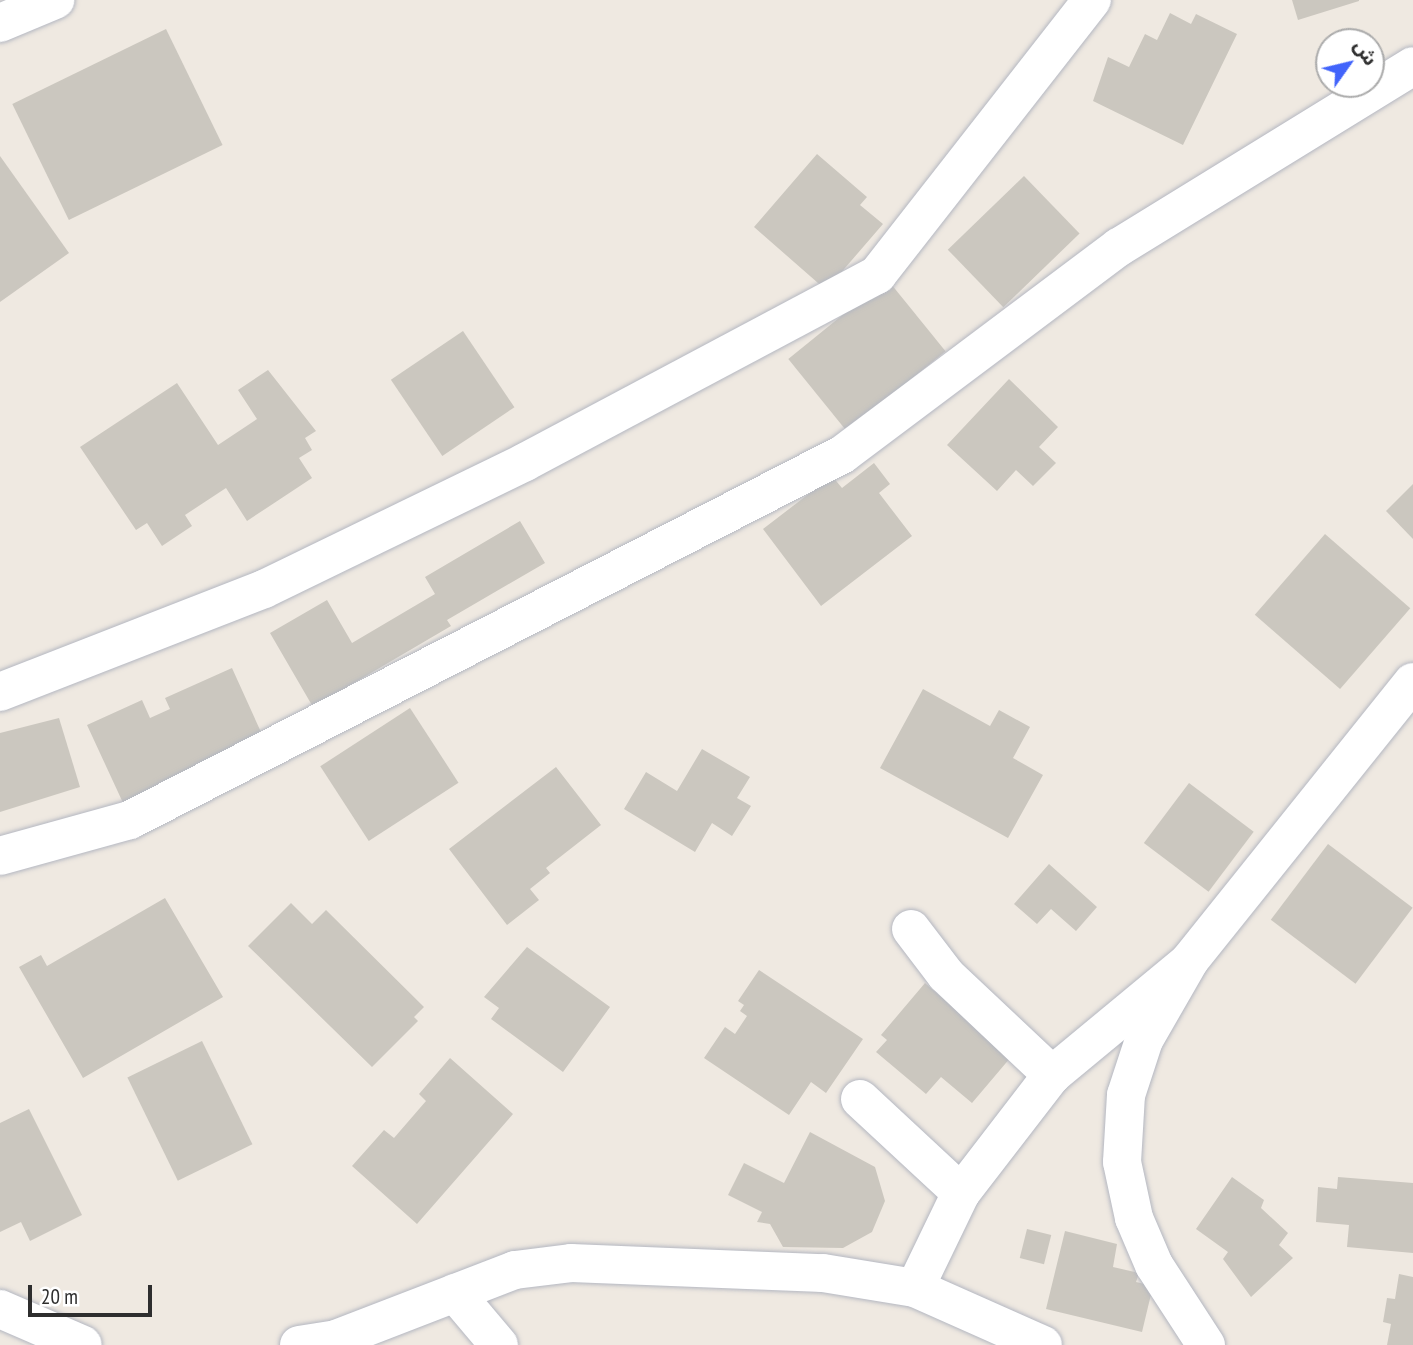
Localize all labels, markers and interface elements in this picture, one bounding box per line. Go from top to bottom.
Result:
north arrow [1315,28,1385,98]
text: ش [1349,35,1383,70]
scale bar [32,1272,156,1316]
text: 20 m [41,1283,78,1310]

